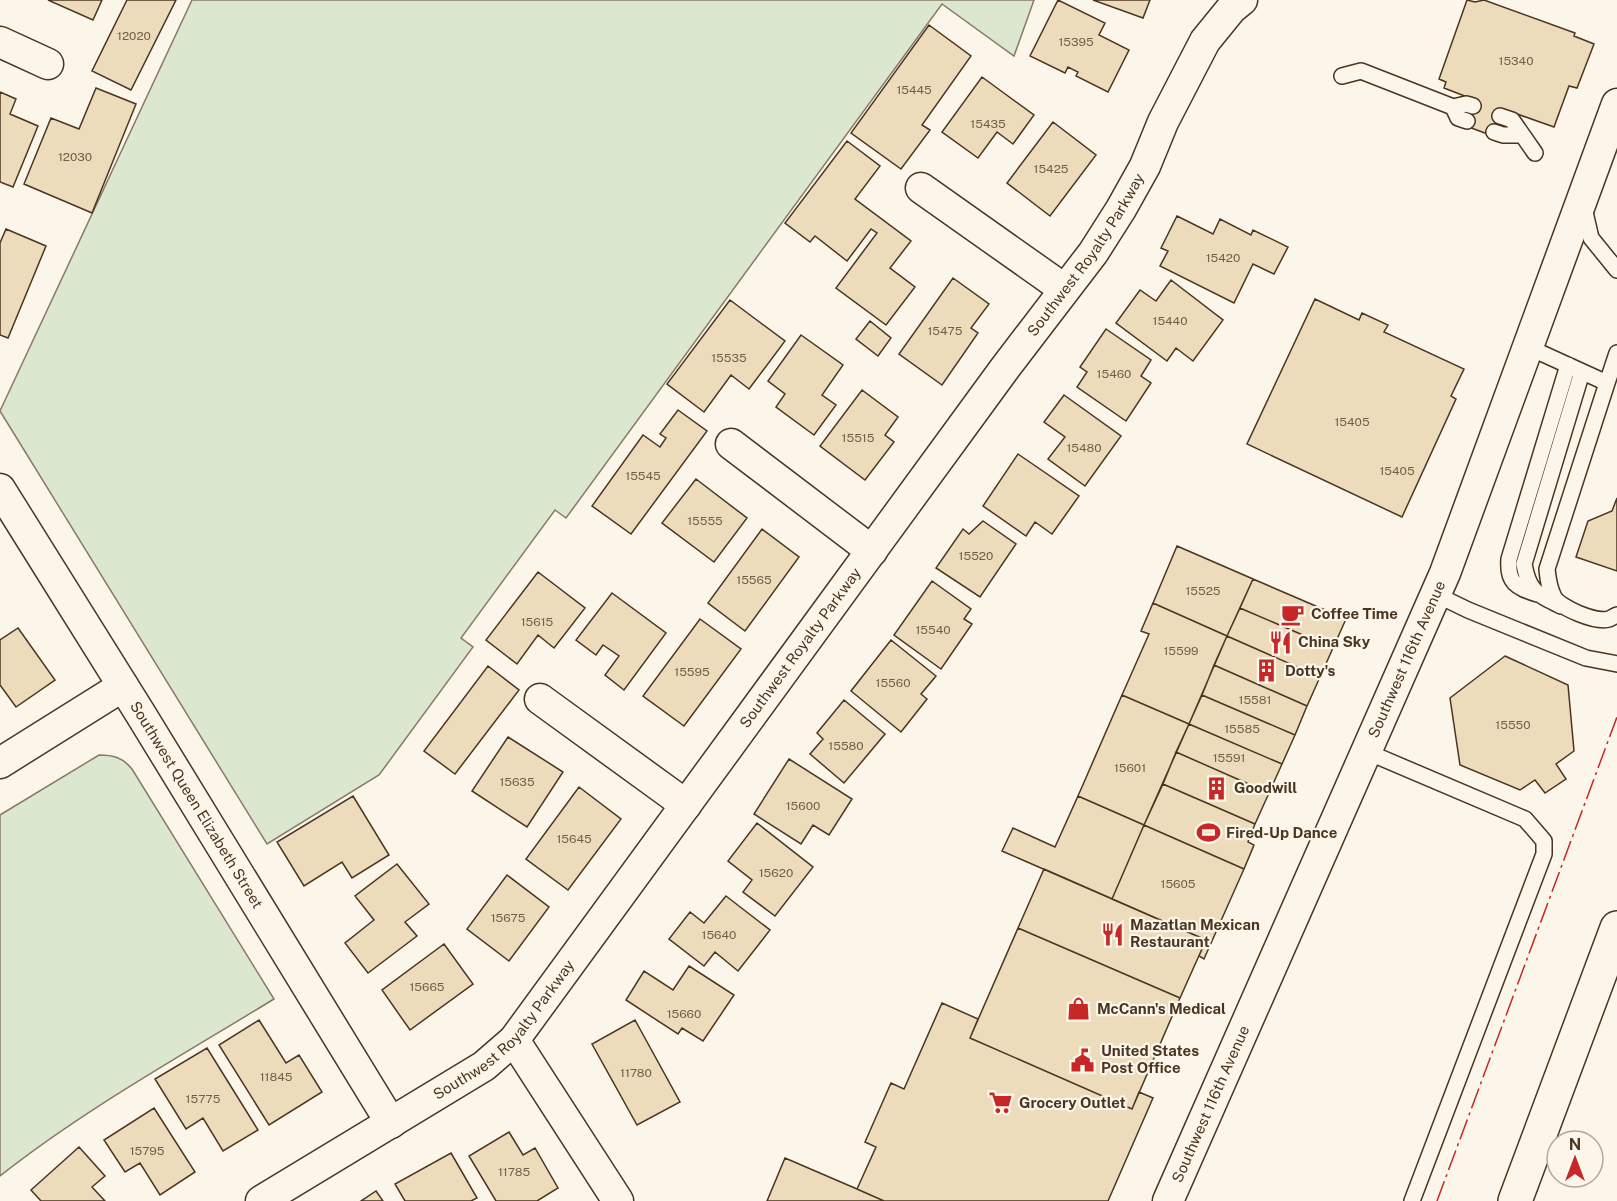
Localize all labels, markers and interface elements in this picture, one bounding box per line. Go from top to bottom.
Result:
house number: 12020 [117,29,151,43]
house number: 15395 [1058,35,1094,49]
house number: 15340 [1499,54,1534,68]
house number: 15445 [896,83,932,97]
house number: 15435 [970,117,1006,131]
house number: 12030 [58,150,92,164]
house number: 15425 [1034,162,1069,176]
street label: Southwest Royalty Parkway [1024,170,1147,339]
house number: 15420 [1206,251,1240,265]
house number: 15440 [1153,314,1188,328]
house number: 15475 [927,324,963,338]
house number: 15535 [711,351,747,365]
house number: 15460 [1097,367,1131,381]
house number: 15405 [1334,415,1370,429]
house number: 15515 [842,431,875,445]
house number: 15480 [1066,441,1102,455]
house number: 15405 [1379,464,1415,478]
house number: 15545 [625,469,661,483]
house number: 15555 [687,514,723,528]
house number: 15520 [959,549,993,563]
street label: Southwest Royalty Parkway [736,564,864,731]
house number: 15565 [736,573,772,587]
street label: Southwest 116th Avenue [1364,578,1448,740]
house number: 15525 [1185,584,1221,598]
cafe icon: Coffee Time [1280,601,1306,627]
place label: Coffee Time [1311,605,1398,622]
house number: 15615 [521,615,554,629]
house number: 15540 [915,623,951,637]
restaurant icon: China Sky [1267,629,1293,655]
place label: China Sky [1298,633,1371,650]
house number: 15599 [1163,644,1199,658]
building icon: Dotty's [1254,658,1280,684]
place label: Dotty's [1285,662,1336,679]
house number: 15595 [674,665,710,679]
house number: 15560 [876,676,911,690]
house number: 15581 [1239,693,1271,707]
street label: Southwest Queen Elizabeth Street [127,698,267,912]
house number: 15550 [1495,718,1531,732]
house number: 15585 [1224,722,1260,736]
house number: 15580 [828,739,864,753]
house number: 15591 [1213,751,1245,765]
house number: 15601 [1114,761,1146,775]
house number: 15635 [499,775,535,789]
building icon: Goodwill [1203,775,1229,801]
place label: Goodwill [1234,779,1297,796]
house number: 15600 [786,799,820,813]
sports icon: Fired-Up Dance [1195,820,1221,846]
place label: Fired-Up Dance [1226,824,1337,841]
house number: 15645 [556,832,592,846]
house number: 15620 [759,866,793,880]
house number: 15605 [1161,877,1196,891]
house number: 15675 [491,911,526,925]
place label: Mazatlan Mexican Restaurant [1130,916,1260,950]
restaurant icon: Mazatlan Mexican Restaurant [1099,921,1125,947]
house number: 15640 [702,928,736,942]
street label: Southwest Royalty Parkway [430,957,578,1103]
house number: 15665 [409,980,445,994]
shop icon: McCann's Medical [1066,996,1092,1022]
place label: McCann's Medical [1097,1000,1226,1017]
house number: 15660 [667,1007,701,1021]
street label: Southwest 116th Avenue [1168,1023,1252,1185]
place label: United States Post Office [1101,1042,1199,1076]
public building icon: United States Post Office [1070,1047,1096,1073]
house number: 11780 [620,1066,652,1080]
house number: 11845 [260,1070,293,1084]
supermarket icon: Grocery Outlet [988,1090,1014,1116]
house number: 15775 [186,1092,221,1106]
place label: Grocery Outlet [1019,1094,1126,1111]
north arrow [1545,1129,1605,1189]
text: N [1569,1135,1581,1154]
house number: 15795 [130,1144,165,1158]
house number: 11785 [498,1165,530,1179]

